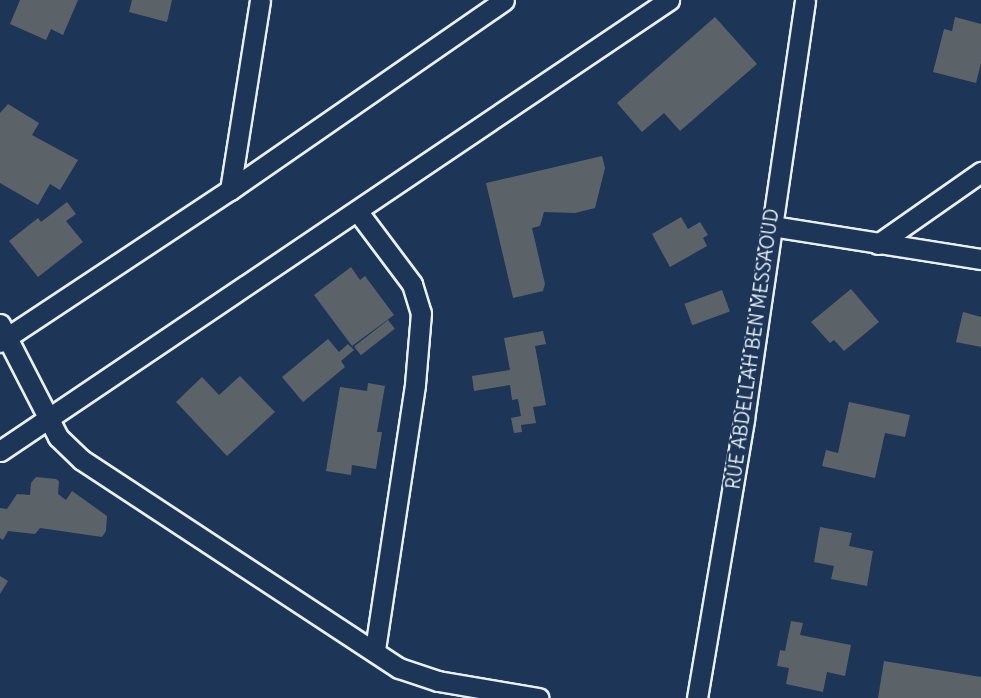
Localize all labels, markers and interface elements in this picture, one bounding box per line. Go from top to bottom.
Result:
street label: RUE ABDELLAH BEN MESSAOUD [722,207,784,491]

